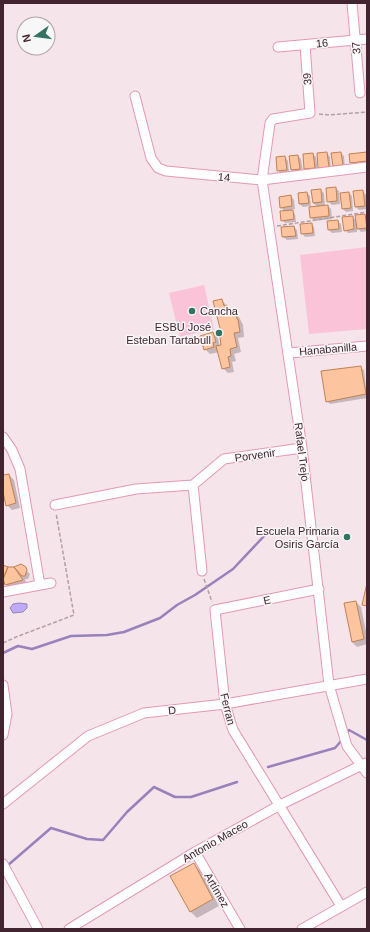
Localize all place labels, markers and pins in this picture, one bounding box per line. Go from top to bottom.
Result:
place label: Cancha [200,305,239,317]
marker: Cancha [187,306,197,316]
place label: ESBU José Esteban Tartabull [126,321,211,346]
marker: ESBU José Esteban Tartabull [214,328,224,338]
place label: Escuela Primaria Osiris García [256,525,340,550]
marker: Escuela Primaria Osiris García [342,532,352,542]

